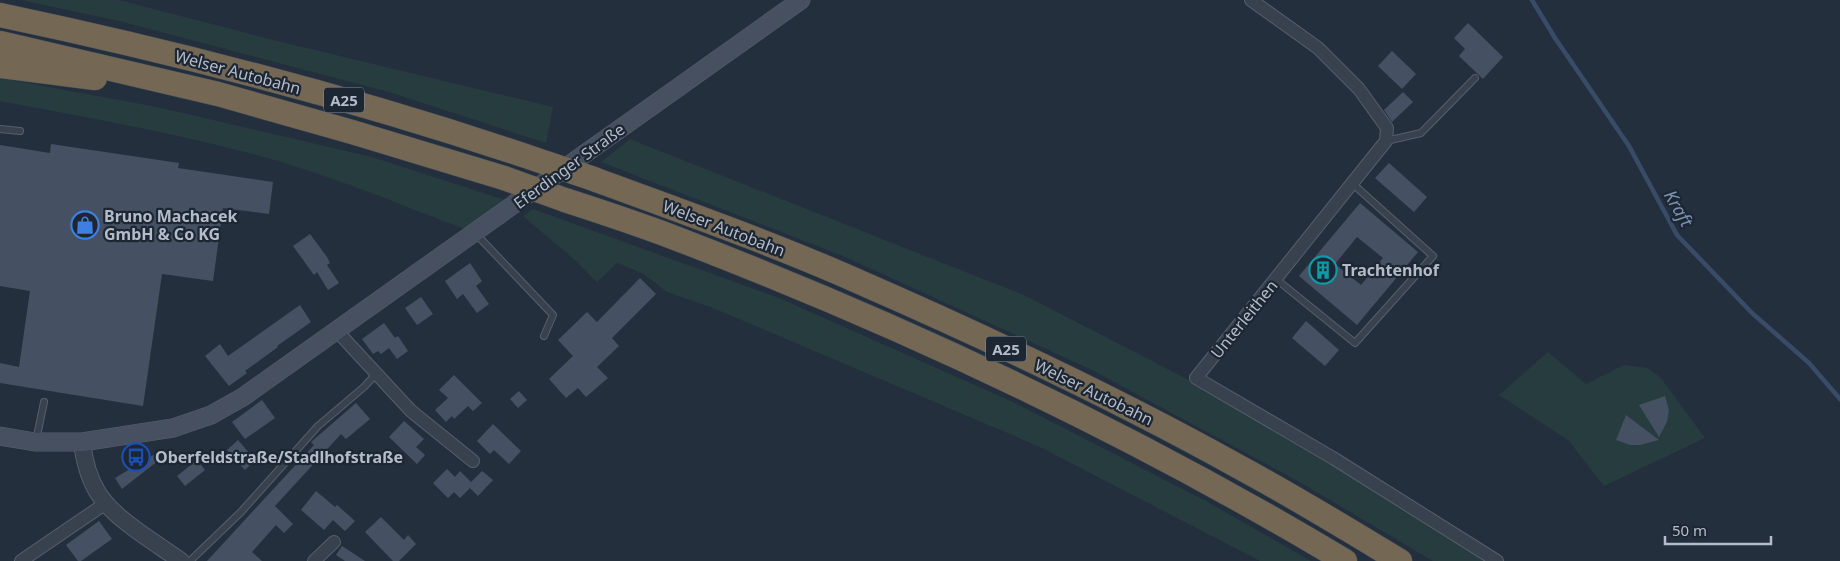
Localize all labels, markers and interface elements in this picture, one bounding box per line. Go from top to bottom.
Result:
street label: Welser Autobahn [173,45,303,99]
road number: A25 [324,88,364,112]
street label: Eferdinger Straße [509,118,629,214]
water label: Kraft [1659,185,1700,232]
street label: Welser Autobahn [660,195,788,261]
place label: Bruno Machacek GmbH & Co KG [104,205,237,245]
shop icon: Bruno Machacek GmbH & Co KG [70,210,100,240]
building icon: Trachtenhof [1308,255,1338,285]
place label: Trachtenhof [1342,259,1440,281]
street label: Unterleithen [1206,275,1282,363]
road number: A25 [986,336,1026,362]
street label: Welser Autobahn [1031,354,1157,430]
bus stop icon: Oberfeldstraße/Stadlhofstraße [121,442,151,472]
place label: Oberfeldstraße/Stadlhofstraße [155,446,403,468]
scale bar [1665,514,1771,546]
text: 50 m [1672,520,1707,540]

